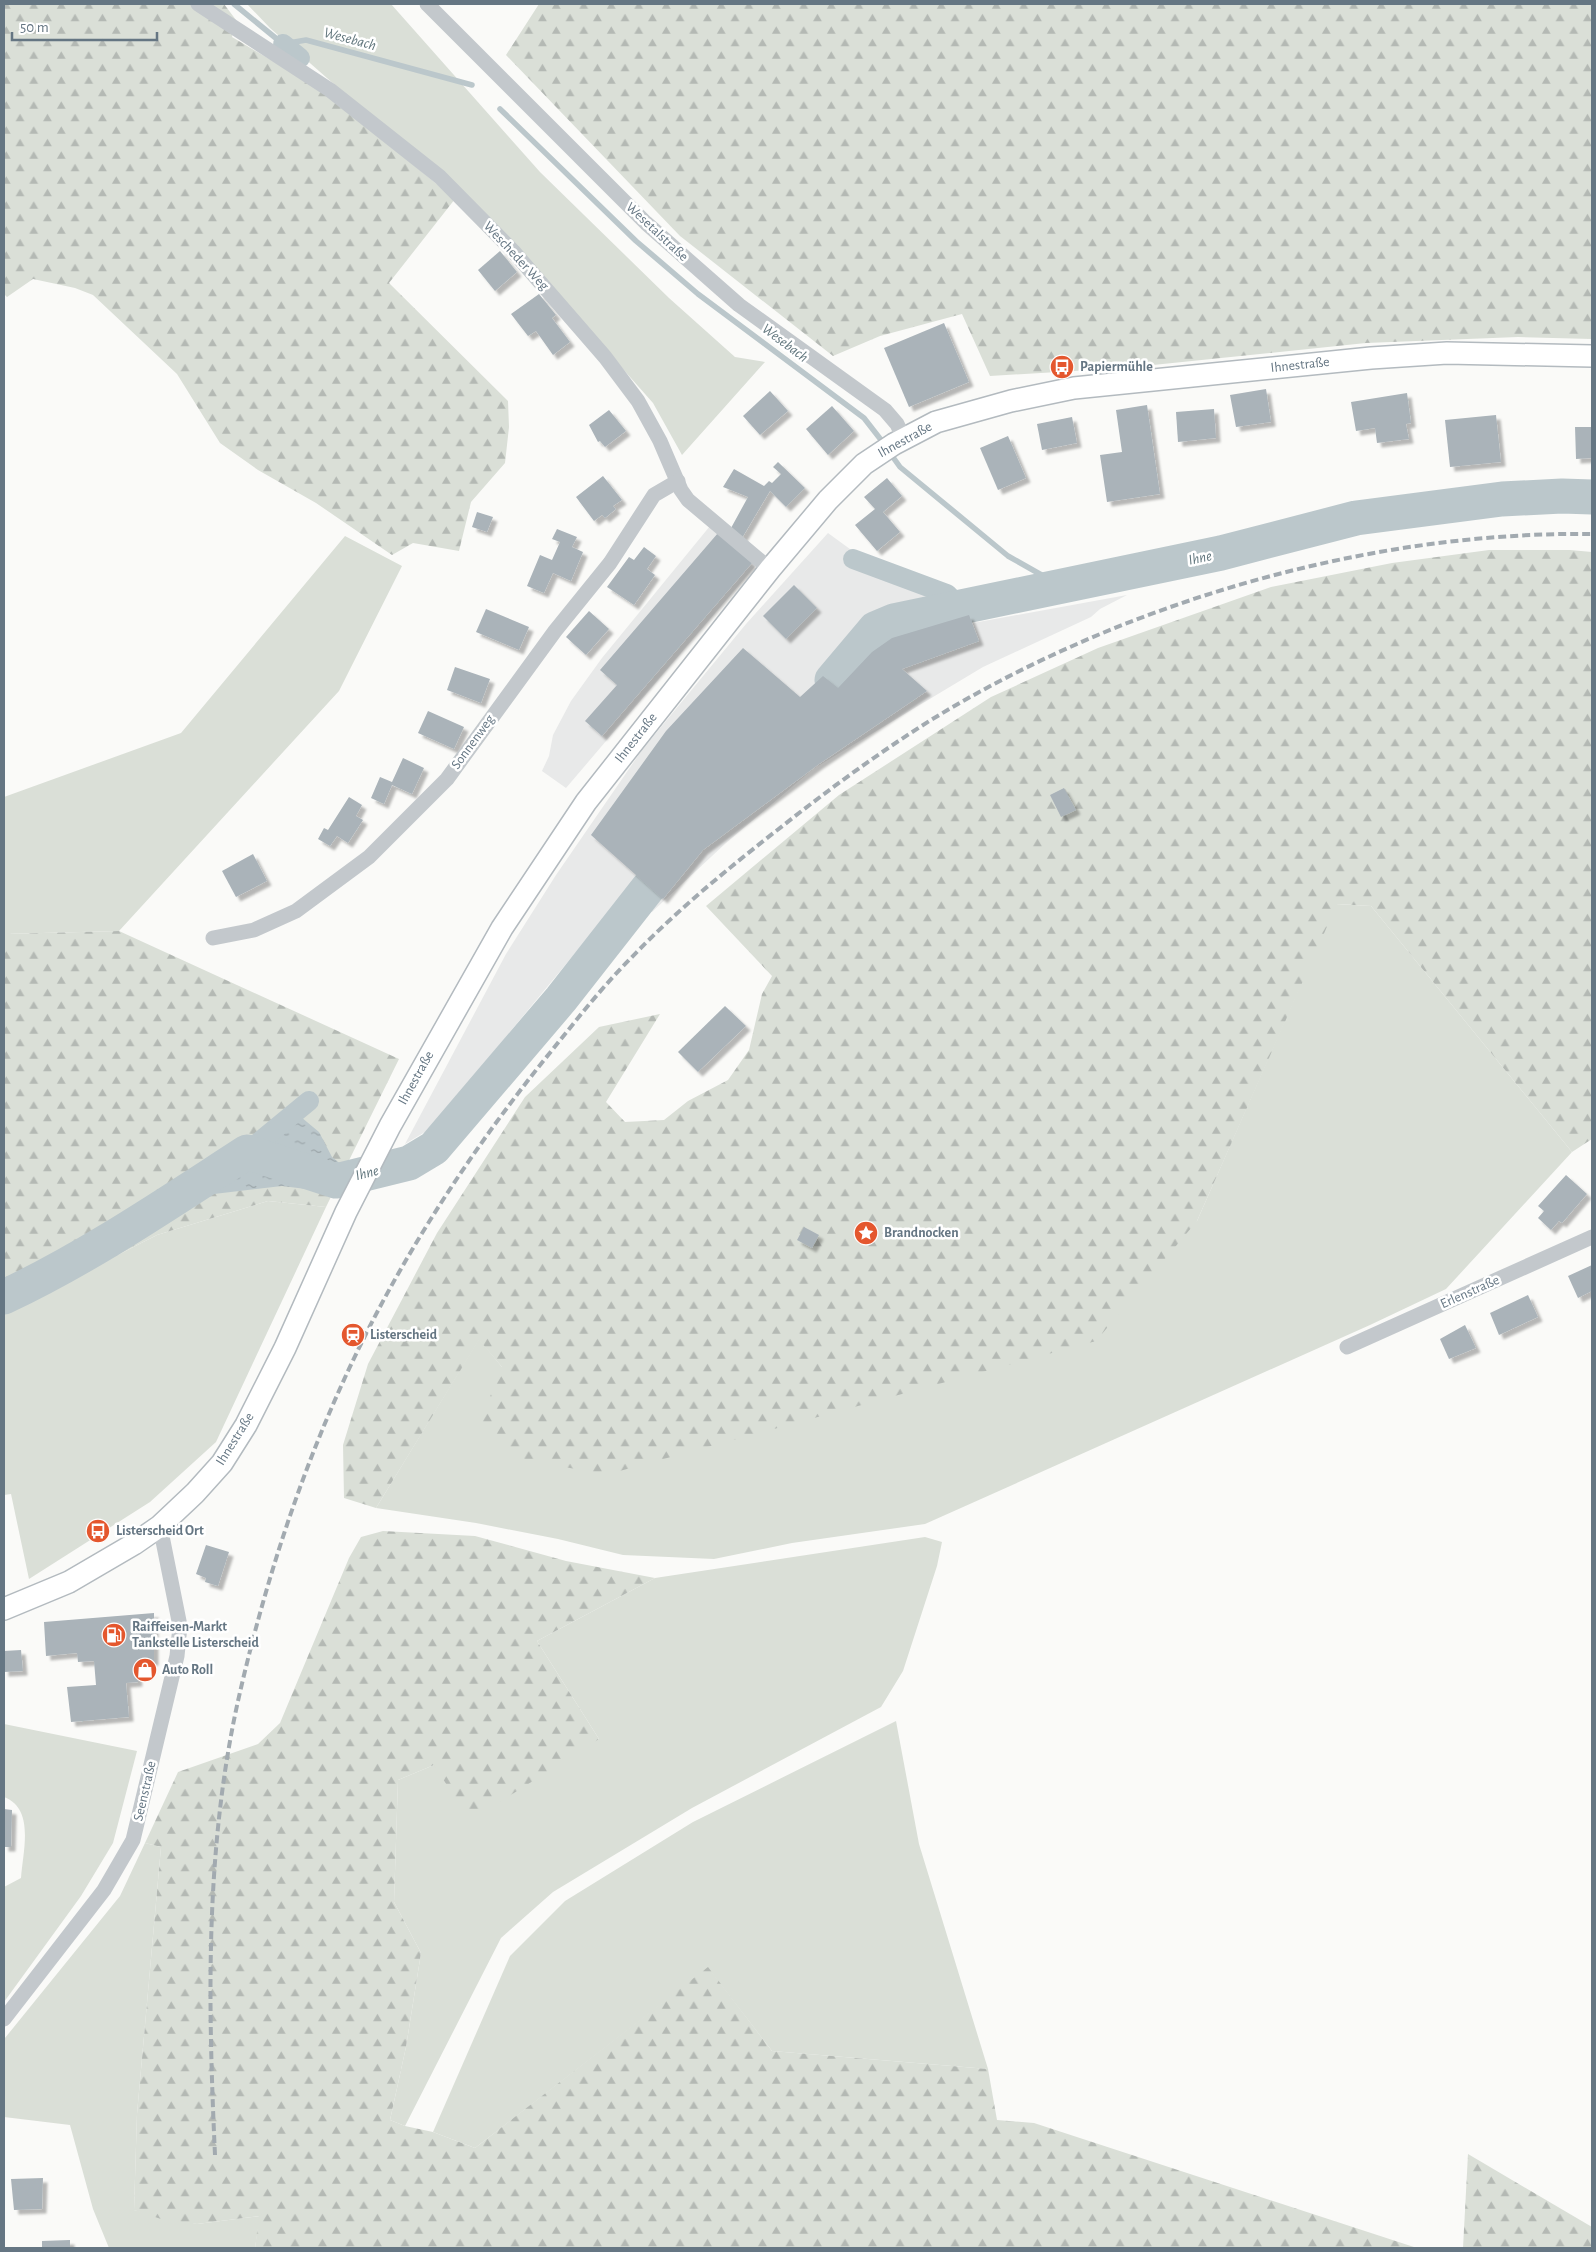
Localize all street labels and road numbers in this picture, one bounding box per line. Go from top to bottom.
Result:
street label: Wesetalstraße [623,200,691,264]
street label: Wescheder Weg [481,219,551,293]
street label: Ihnestraße [1270,355,1330,375]
street label: Ihnestraße [876,420,934,460]
street label: Ihnestraße [612,710,660,766]
street label: Sonnenweg [449,712,497,772]
street label: Ihnestraße [396,1049,436,1107]
street label: Erlenstraße [1438,1273,1502,1311]
street label: Ihnestraße [213,1410,257,1468]
street label: Seenstraße [131,1760,159,1822]

